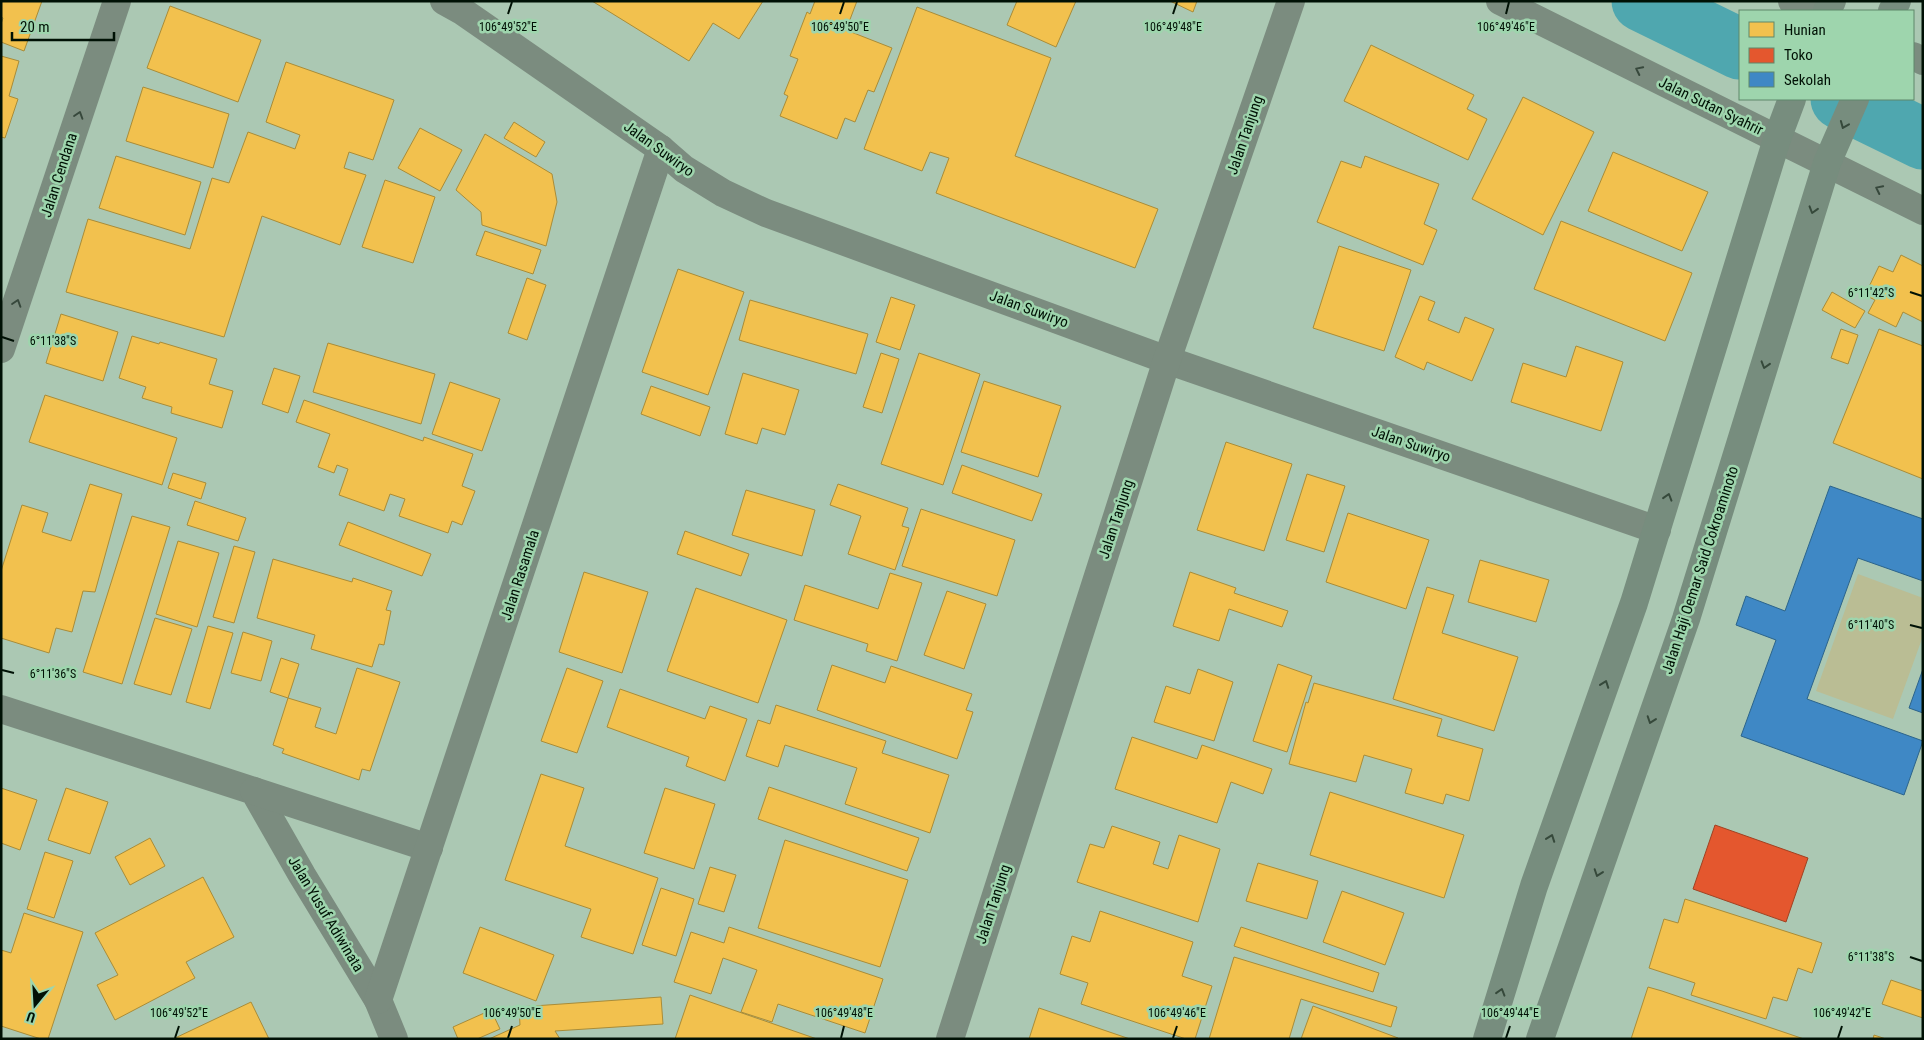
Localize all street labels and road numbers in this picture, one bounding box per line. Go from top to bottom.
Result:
street label: Jalan Sutan Syahrir [1656,73,1767,139]
street label: Jalan Tanjung [1223,93,1267,177]
street label: Jalan Suwiryo [620,118,698,180]
street label: Jalan Cendana [37,131,81,219]
street label: Jalan Suwiryo [987,286,1071,332]
street label: Jalan Suwiryo [1369,422,1453,466]
street label: Jalan Haji Oemar Said Cokroaminoto [1658,464,1742,676]
street label: Jalan Tanjung [1095,477,1137,561]
street label: Jalan Rasamala [497,527,543,623]
street label: Jalan Yusuf Adiwinata [284,853,368,975]
street label: Jalan Tanjung [972,862,1014,946]

